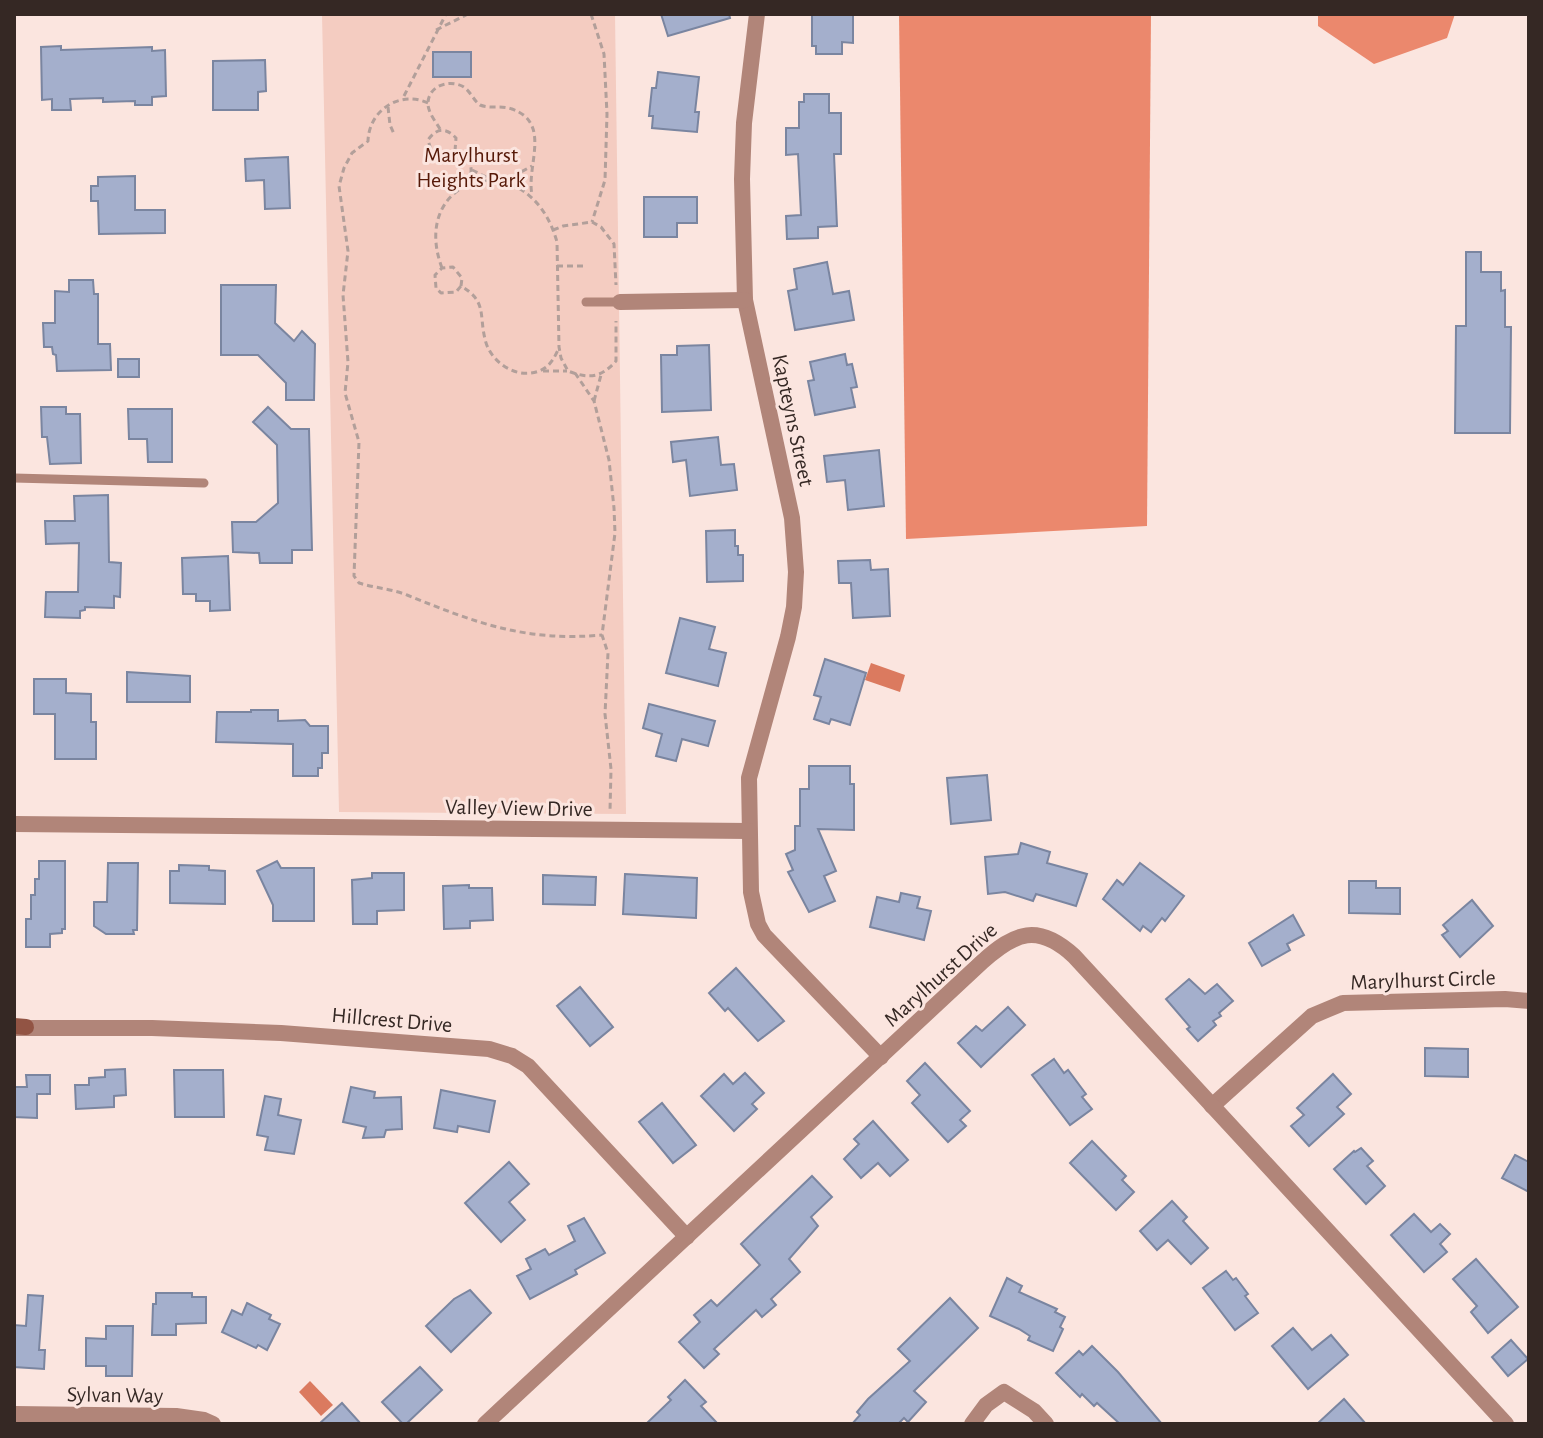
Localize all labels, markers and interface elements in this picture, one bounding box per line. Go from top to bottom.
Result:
park label: Marylhurst Heights Park [417,144,526,191]
street label: Kapteyns Street [768,352,818,488]
street label: Valley View Drive [445,796,593,820]
street label: Marylhurst Drive [880,919,1001,1031]
street label: Marylhurst Circle [1350,966,1496,994]
street label: Hillcrest Drive [331,1004,453,1036]
street label: Sylvan Way [67,1383,164,1407]

